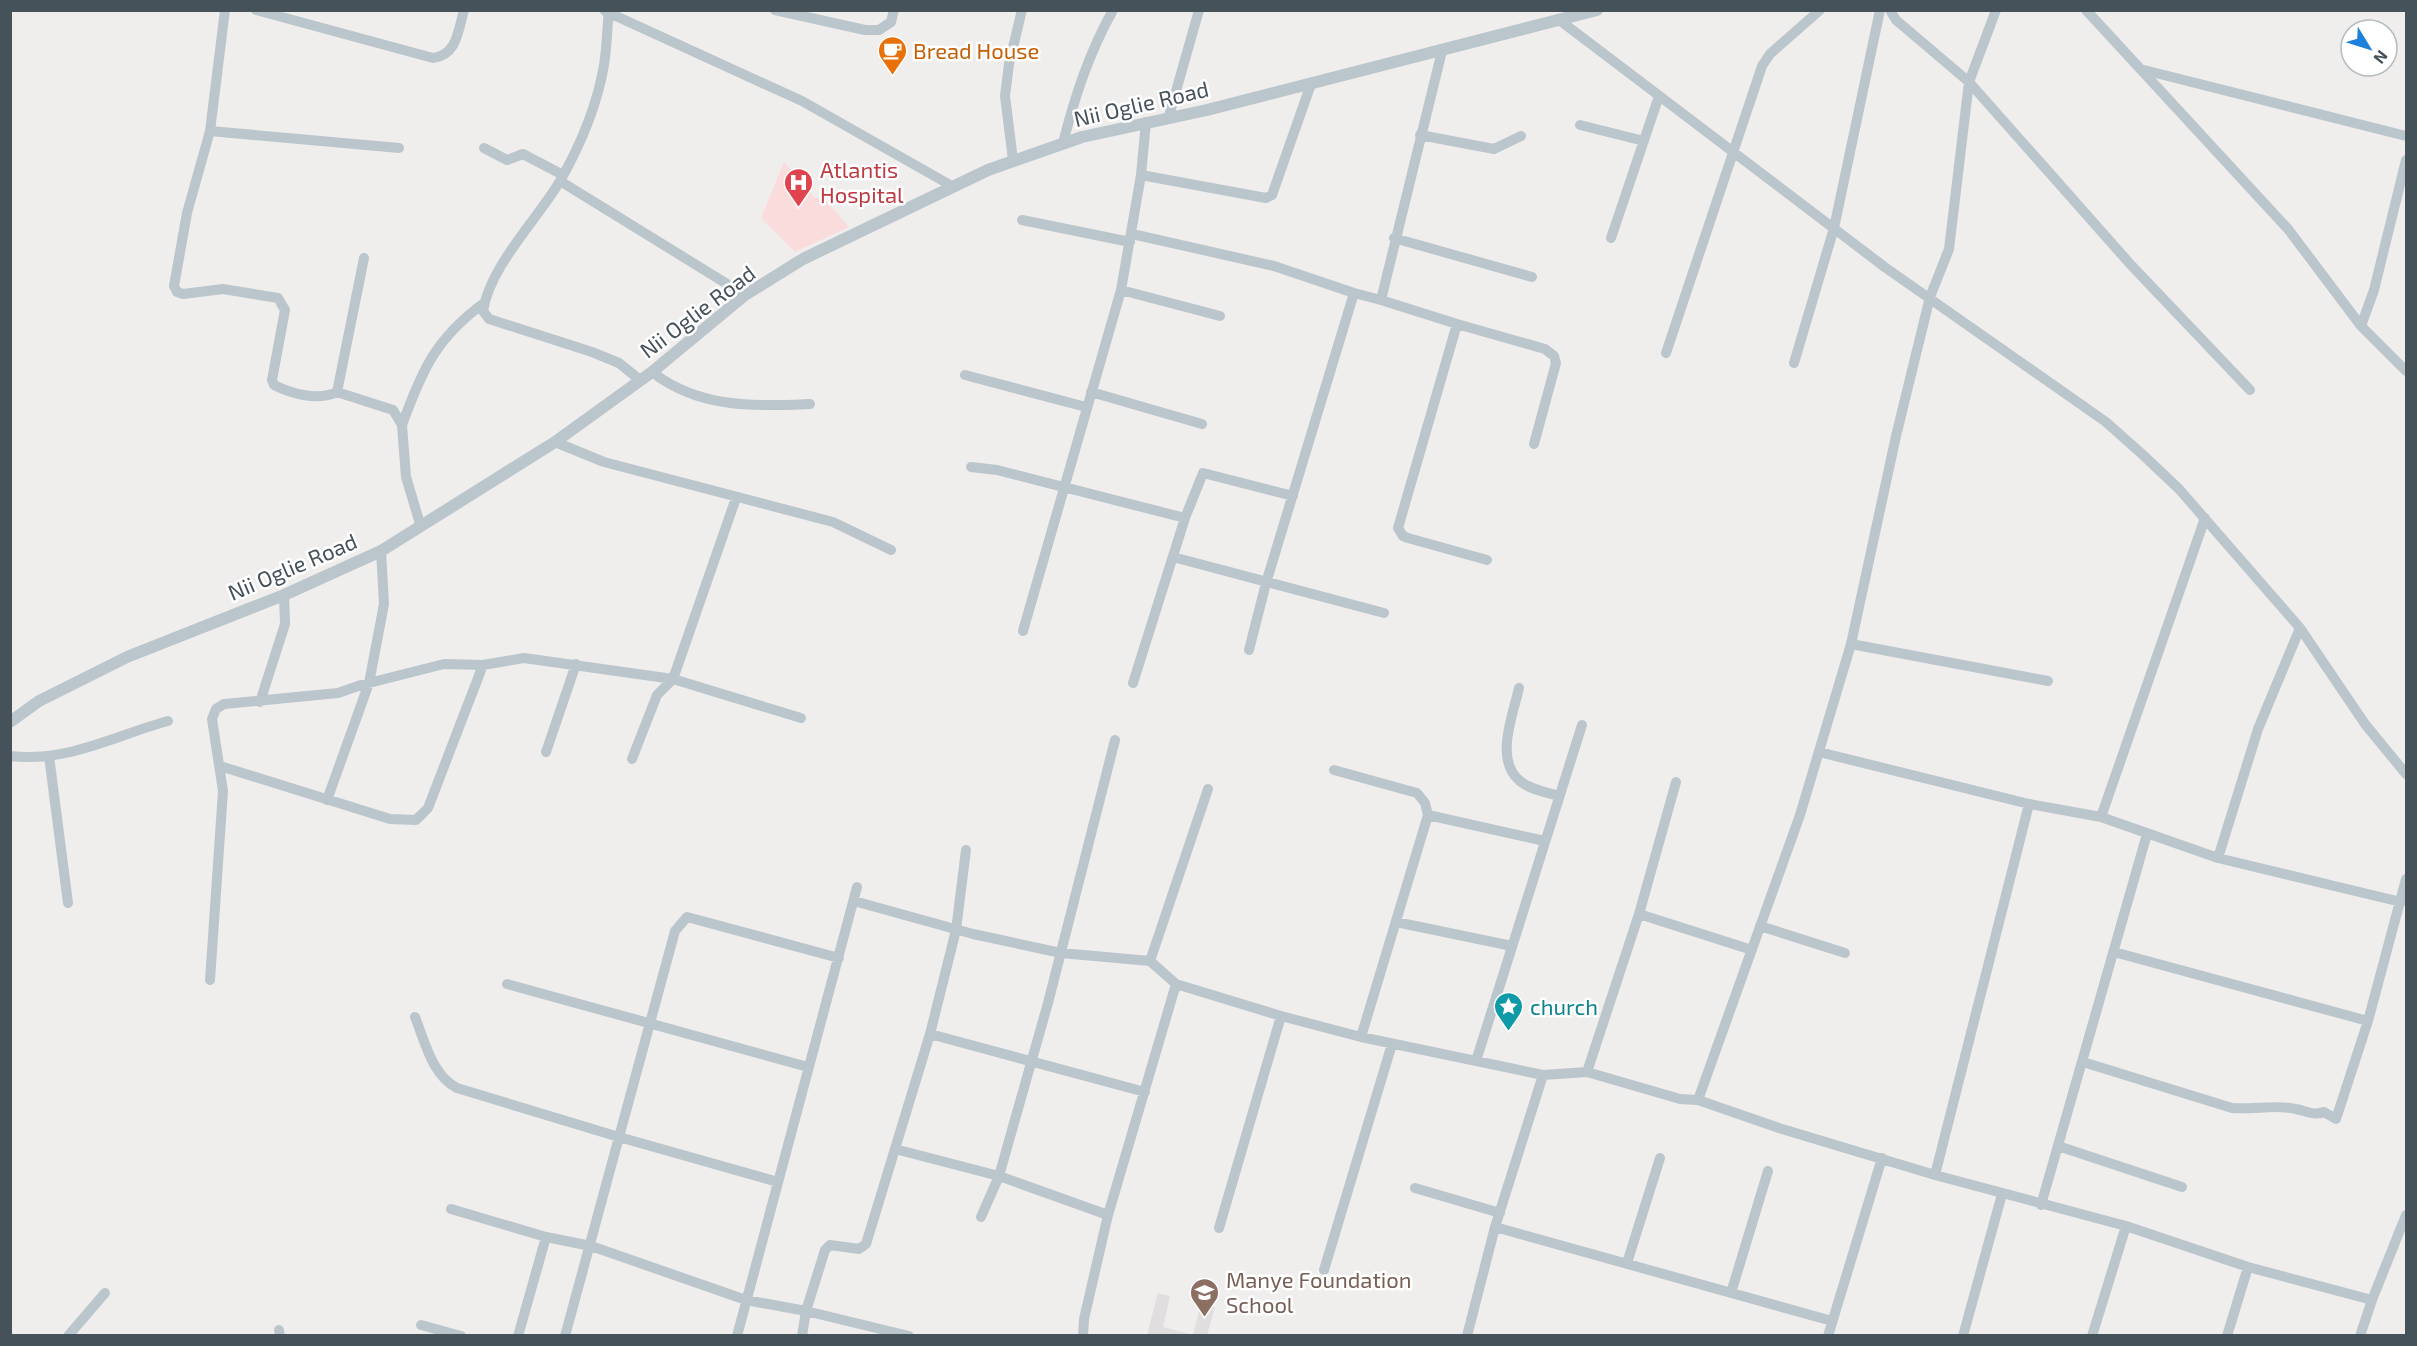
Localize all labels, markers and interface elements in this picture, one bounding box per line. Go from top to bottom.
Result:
north arrow [2339,18,2399,78]
cafe icon: Bread House [876,34,908,76]
place label: Bread House [913,37,1039,63]
text: N [2370,47,2392,68]
street label: Nii Oglie Road [1071,75,1211,131]
place label: Atlantis Hospital [820,156,904,207]
hospital icon: Atlantis Hospital [783,166,815,208]
street label: Nii Oglie Road [634,259,760,363]
street label: Nii Oglie Road [224,527,360,605]
place icon: church [1493,990,1525,1032]
place label: church [1530,993,1598,1019]
place label: Manye Foundation School [1226,1266,1412,1317]
school or university icon: Manye Foundation School [1189,1276,1221,1318]

